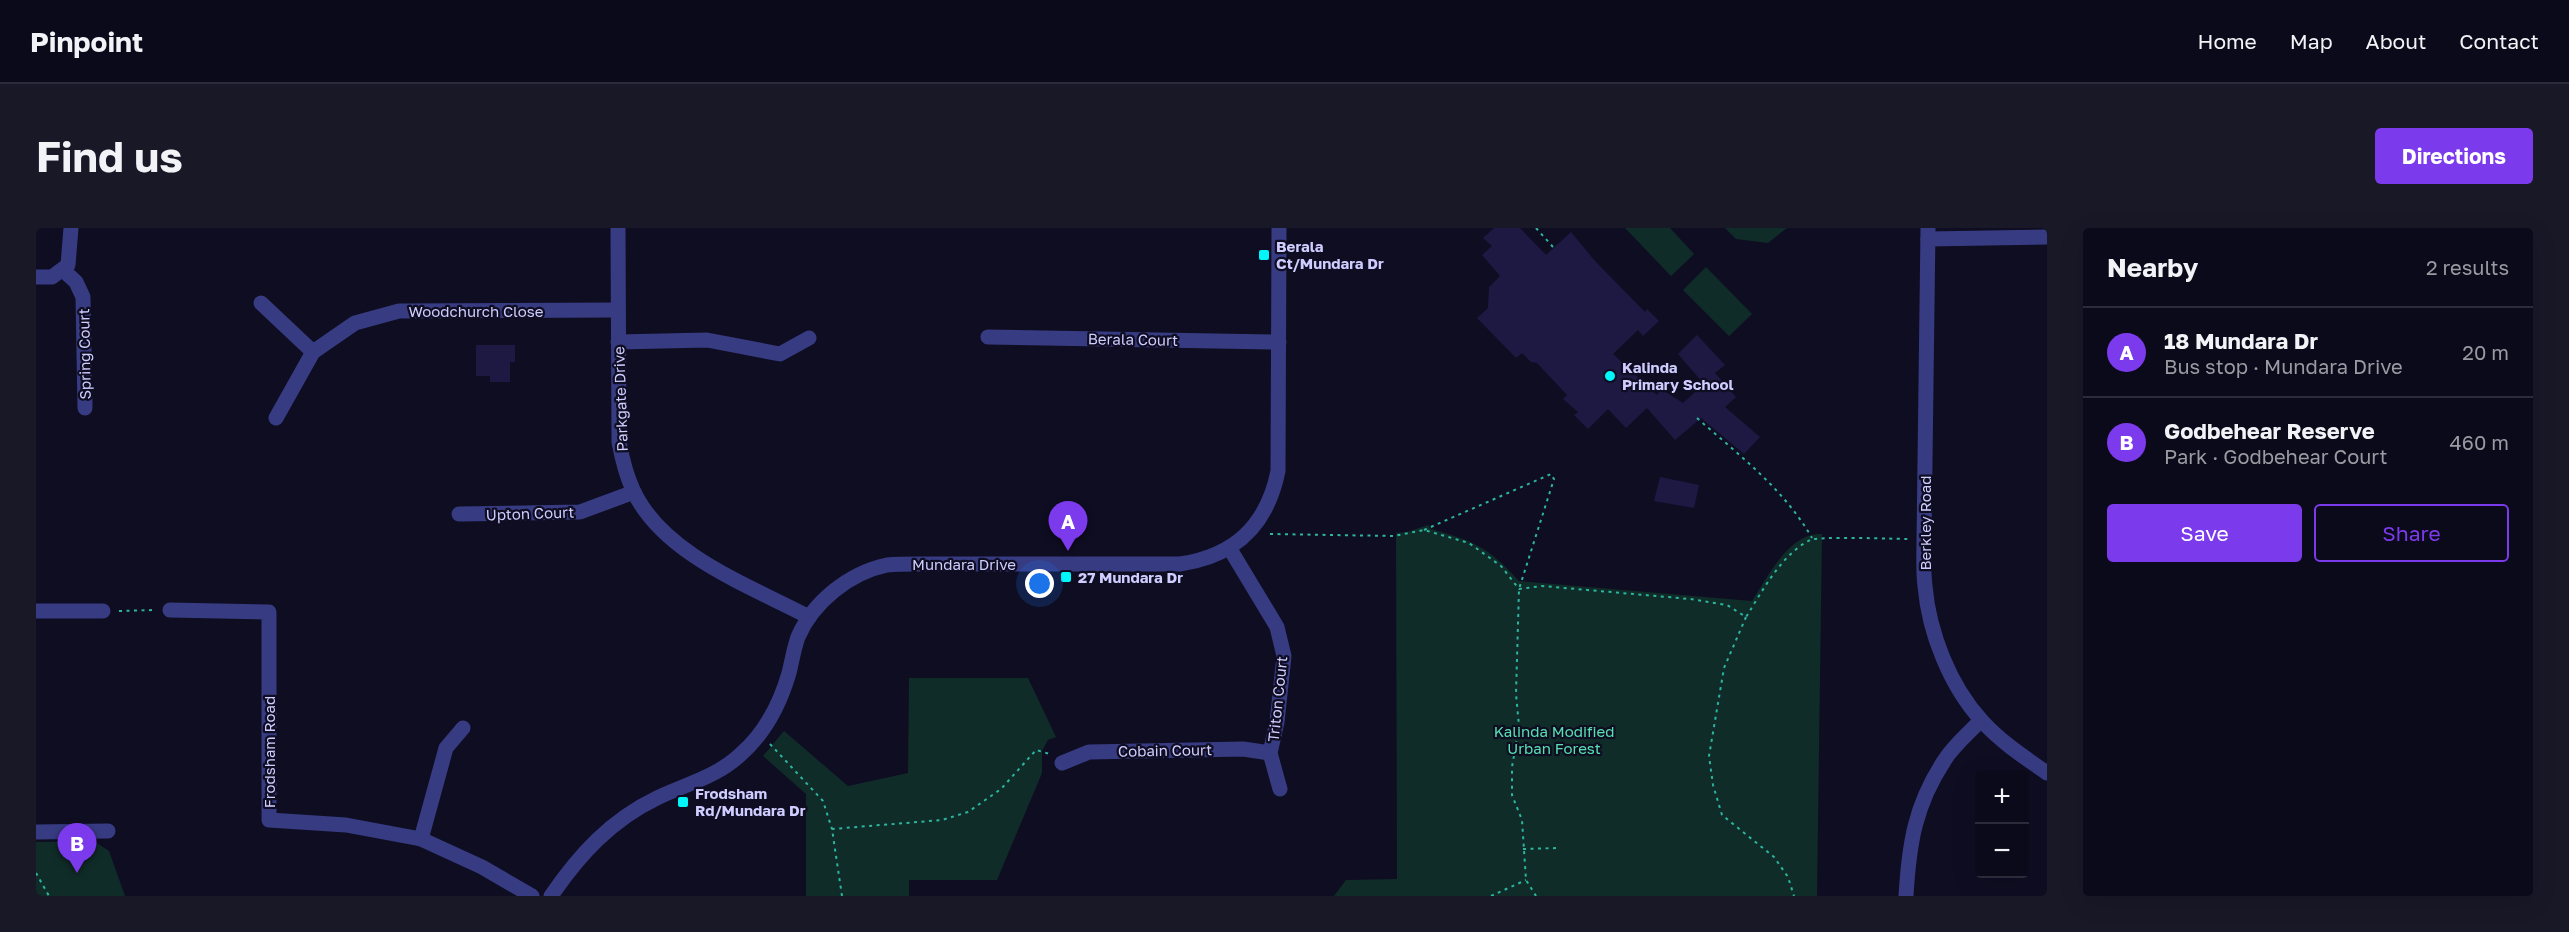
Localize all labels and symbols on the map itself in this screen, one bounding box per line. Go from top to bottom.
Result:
place label: Berala Ct/Mundara Dr [1276,237,1384,272]
marker: Berala Ct/Mundara Dr [1257,248,1271,262]
street label: Woodchurch Close [409,302,544,320]
street label: Spring Court [74,308,94,400]
street label: Berala Court [1088,329,1178,349]
street label: Parkgate Drive [609,346,631,452]
place label: Kalinda Primary School [1622,358,1734,393]
marker: Kalinda Primary School [1603,369,1617,383]
street label: Berkley Road [1916,475,1934,571]
street label: Upton Court [485,502,575,524]
pin: A [1048,502,1088,551]
street label: Mundara Drive [912,555,1016,573]
place label: 27 Mundara Dr [1078,568,1183,586]
your location [1025,569,1054,598]
marker: 27 Mundara Dr [1059,570,1073,584]
street label: Triton Court [1264,655,1290,743]
street label: Frodsham Road [260,696,278,808]
park label: Kalinda Modified Urban Forest [1494,722,1614,757]
street label: Cobain Court [1118,740,1212,760]
place label: Frodsham Rd/Mundara Dr [695,784,806,819]
marker: Frodsham Rd/Mundara Dr [676,795,690,809]
pin: B [58,824,96,873]

